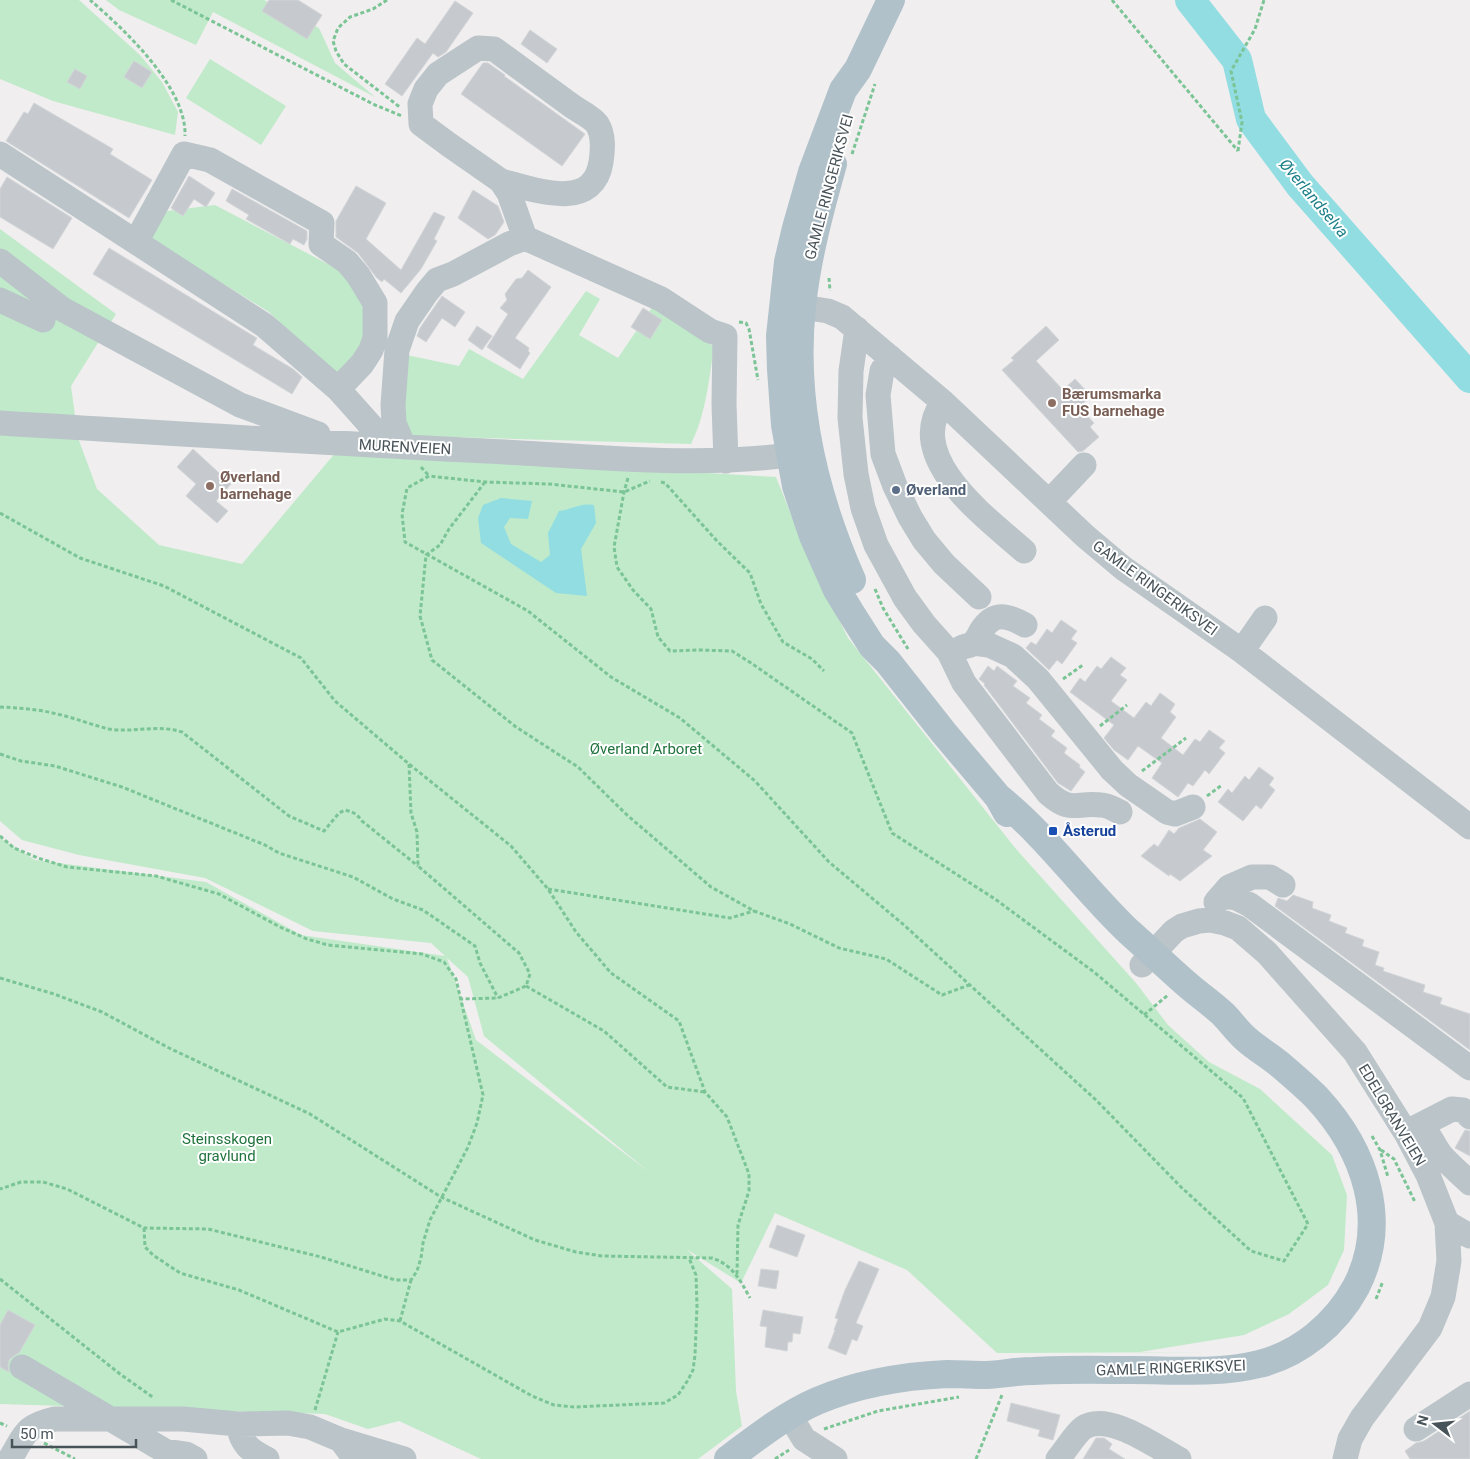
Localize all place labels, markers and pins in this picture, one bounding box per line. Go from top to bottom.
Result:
place label: Bærumsmarka FUS barnehage [1062,385,1165,420]
marker: Bærumsmarka FUS barnehage [1046,397,1058,409]
place label: Øverland barnehage [220,468,292,503]
marker: Øverland barnehage [204,480,216,492]
place label: Øverland [906,481,966,499]
marker: Øverland [890,484,902,496]
place label: Åsterud [1063,822,1116,840]
marker: Åsterud [1047,825,1059,837]

